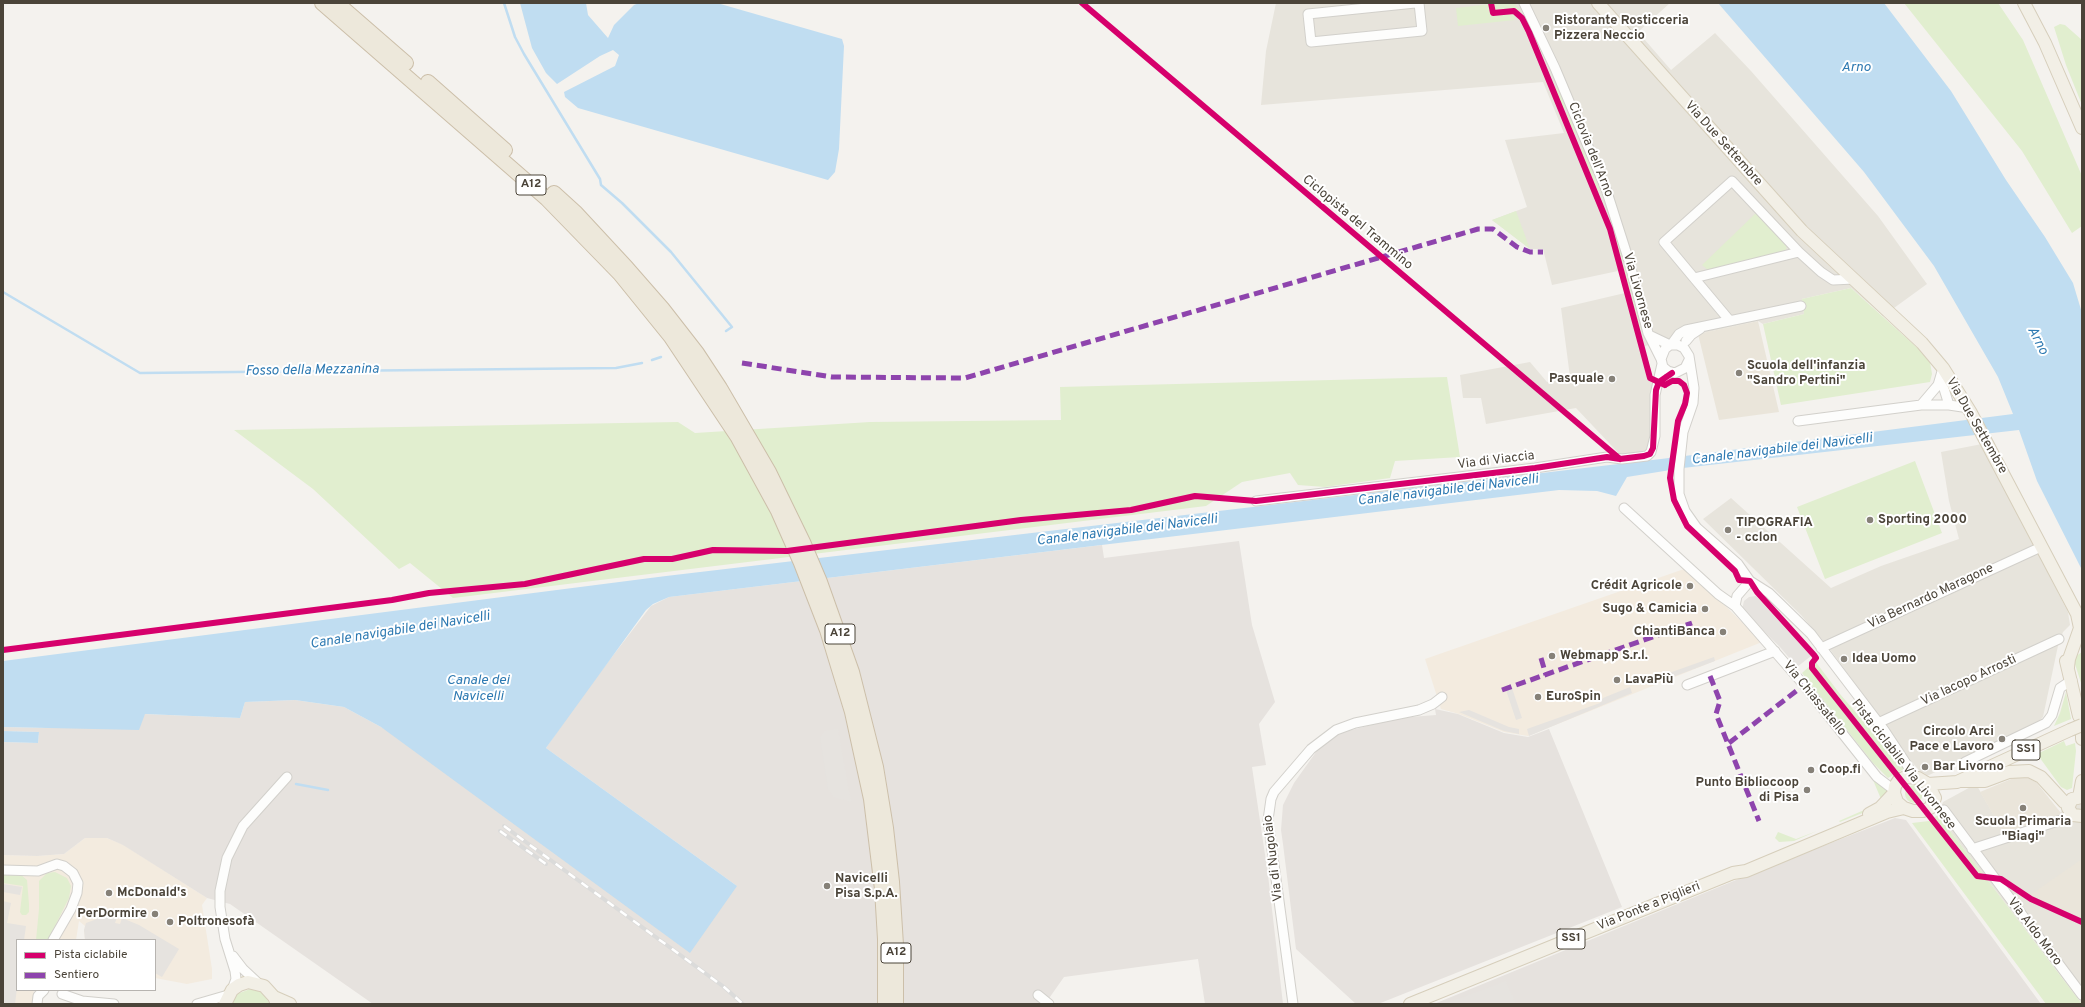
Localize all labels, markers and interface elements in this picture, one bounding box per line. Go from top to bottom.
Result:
place label: Ristorante Rosticceria Pizzera Neccio [1554,13,1689,44]
marker: Ristorante Rosticceria Pizzera Neccio [1541,23,1551,33]
water label: Arno [1841,60,1871,76]
street label: Via Due Settembre [1681,98,1765,190]
street label: Ciclovia dell'Arno [1564,100,1616,200]
street label: Ciclopista del Trammino [1299,172,1415,274]
road number: A12 [516,175,546,195]
street label: Via Livornese [1619,251,1655,331]
water label: Arno [2023,324,2051,358]
place label: Scuola dell'infanzia "Sandro Pertini" [1747,358,1865,389]
water label: Fosso della Mezzanina [245,361,379,381]
marker: Scuola dell'infanzia "Sandro Pertini" [1734,368,1744,378]
place label: Pasquale [1549,371,1604,387]
marker: Pasquale [1607,374,1617,384]
street label: Via Due Settembre [1942,375,2010,477]
water label: Canale navigabile dei Navicelli [1691,431,1873,469]
street label: Via di Viaccia [1457,449,1535,473]
water label: Canale navigabile dei Navicelli [1357,472,1539,510]
water label: Canale navigabile dei Navicelli [1036,512,1218,550]
place label: Sporting 2000 [1878,512,1967,528]
place label: TIPOGRAFIA - cclon [1736,515,1813,546]
marker: Sporting 2000 [1865,515,1875,525]
marker: TIPOGRAFIA - cclon [1723,525,1733,535]
street label: Via Bernardo Maragone [1866,561,1996,633]
place label: Crédit Agricole [1591,578,1682,594]
marker: Crédit Agricole [1685,581,1695,591]
place label: Sugo & Camicia [1602,601,1697,617]
marker: Sugo & Camicia [1700,604,1710,614]
water label: Canale navigabile dei Navicelli [309,608,491,654]
road number: A12 [825,624,855,644]
place label: ChiantiBanca [1634,624,1715,640]
marker: ChiantiBanca [1718,627,1728,637]
place label: Webmapp S.r.l. [1560,648,1648,664]
marker: Webmapp S.r.l. [1547,651,1557,661]
place label: Idea Uomo [1852,651,1916,667]
street label: Via Iacopo Arrosti [1919,652,2019,710]
marker: Idea Uomo [1839,654,1849,664]
street label: Via Chiassatello [1779,658,1849,740]
place label: LavaPiù [1625,672,1673,688]
water label: Canale dei Navicelli [447,673,509,706]
marker: LavaPiù [1612,675,1622,685]
place label: EuroSpin [1546,689,1601,705]
marker: EuroSpin [1533,692,1543,702]
street label: Pista ciclabile Via Livornese [1847,697,1959,833]
place label: Circolo Arci Pace e Lavoro [1909,724,1994,755]
marker: Circolo Arci Pace e Lavoro [1997,734,2007,744]
road number: SS1 [2012,740,2040,760]
place label: Bar Livorno [1933,759,2004,775]
place label: Coop.fi [1819,762,1861,778]
marker: Bar Livorno [1920,762,1930,772]
marker: Coop.fi [1806,765,1816,775]
place label: Punto Bibliocoop di Pisa [1696,775,1799,806]
marker: Punto Bibliocoop di Pisa [1802,785,1812,795]
marker: Scuola Primaria "Biagi" [2018,803,2028,813]
street label: Via di Nugolaio [1261,814,1287,902]
place label: Scuola Primaria "Biagi" [1975,814,2071,845]
place label: Navicelli Pisa S.p.A. [835,871,898,902]
street label: Via Ponte a Piglieri [1595,879,1703,935]
marker: Navicelli Pisa S.p.A. [822,881,832,891]
place label: McDonald's [117,885,187,901]
marker: McDonald's [104,888,114,898]
street label: Via Aldo Moro [2003,895,2065,969]
place label: PerDormire [77,906,147,922]
marker: PerDormire [150,909,160,919]
place label: Poltronesofà [178,914,255,930]
marker: Poltronesofà [165,917,175,927]
road number: SS1 [1557,929,1585,949]
legend [16,939,156,991]
road number: A12 [881,943,911,963]
text: Pista ciclabile [54,947,128,963]
text: Sentiero [54,967,99,983]

